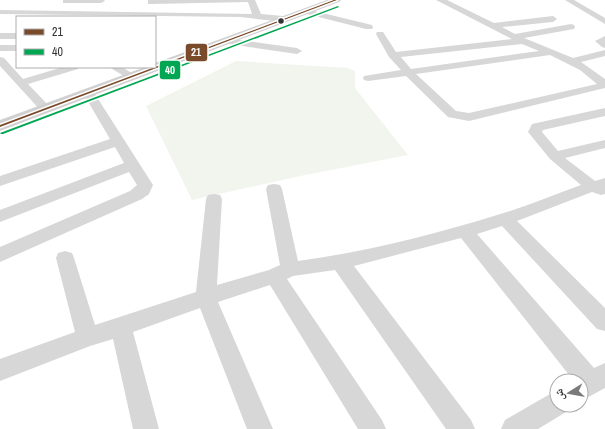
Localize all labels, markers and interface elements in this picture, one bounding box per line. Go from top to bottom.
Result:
legend [16,16,156,68]
unlabelled marker [276,16,286,26]
text: 21 [52,24,63,40]
line badge: 21 [185,43,208,62]
text: 40 [52,44,63,60]
text: 21 [191,45,201,59]
line badge: 40 [159,60,181,80]
text: 40 [165,63,175,77]
north arrow [549,373,589,413]
text: ش [551,387,568,402]

